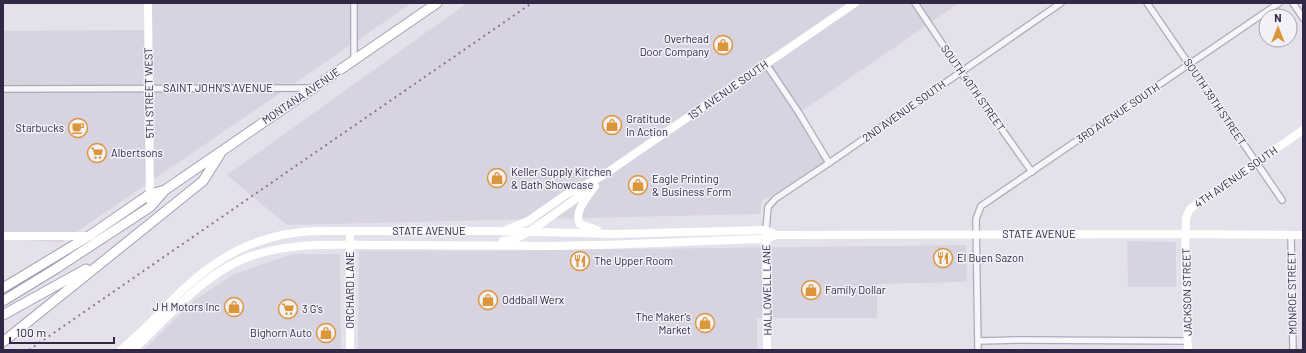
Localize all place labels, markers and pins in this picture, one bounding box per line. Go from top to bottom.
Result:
place label: Overhead Door Company [640,32,709,58]
shop icon: Overhead Door Company [712,34,734,56]
place label: Gratitude In Action [626,112,671,138]
shop icon: Gratitude In Action [601,114,623,136]
cafe icon: Starbucks [67,117,89,139]
place label: Starbucks [16,121,64,134]
supermarket icon: Albertsons [86,142,108,164]
place label: Albertsons [111,146,163,159]
place label: Keller Supply Kitchen & Bath Showcase [511,165,612,191]
shop icon: Keller Supply Kitchen & Bath Showcase [486,167,508,189]
place label: Eagle Printing & Business Form [652,172,731,198]
shop icon: Eagle Printing & Business Form [627,174,649,196]
restaurant icon: El Buen Sazon [932,247,954,269]
restaurant icon: The Upper Room [569,250,591,272]
place label: El Buen Sazon [957,251,1024,264]
place label: The Upper Room [594,254,673,267]
shop icon: Family Dollar [800,279,822,301]
place label: Family Dollar [825,283,886,296]
shop icon: Oddball Werx [477,289,499,311]
place label: Oddball Werx [502,293,564,306]
shop icon: J H Motors Inc [223,296,245,318]
supermarket icon: 3 G's [277,298,299,320]
place label: J H Motors Inc [153,300,220,313]
place label: 3 G's [302,302,323,315]
place label: The Maker's Market [635,310,691,336]
shop icon: The Maker's Market [694,312,716,334]
shop icon: Bighorn Auto [315,322,337,344]
place label: Bighorn Auto [250,326,312,339]

